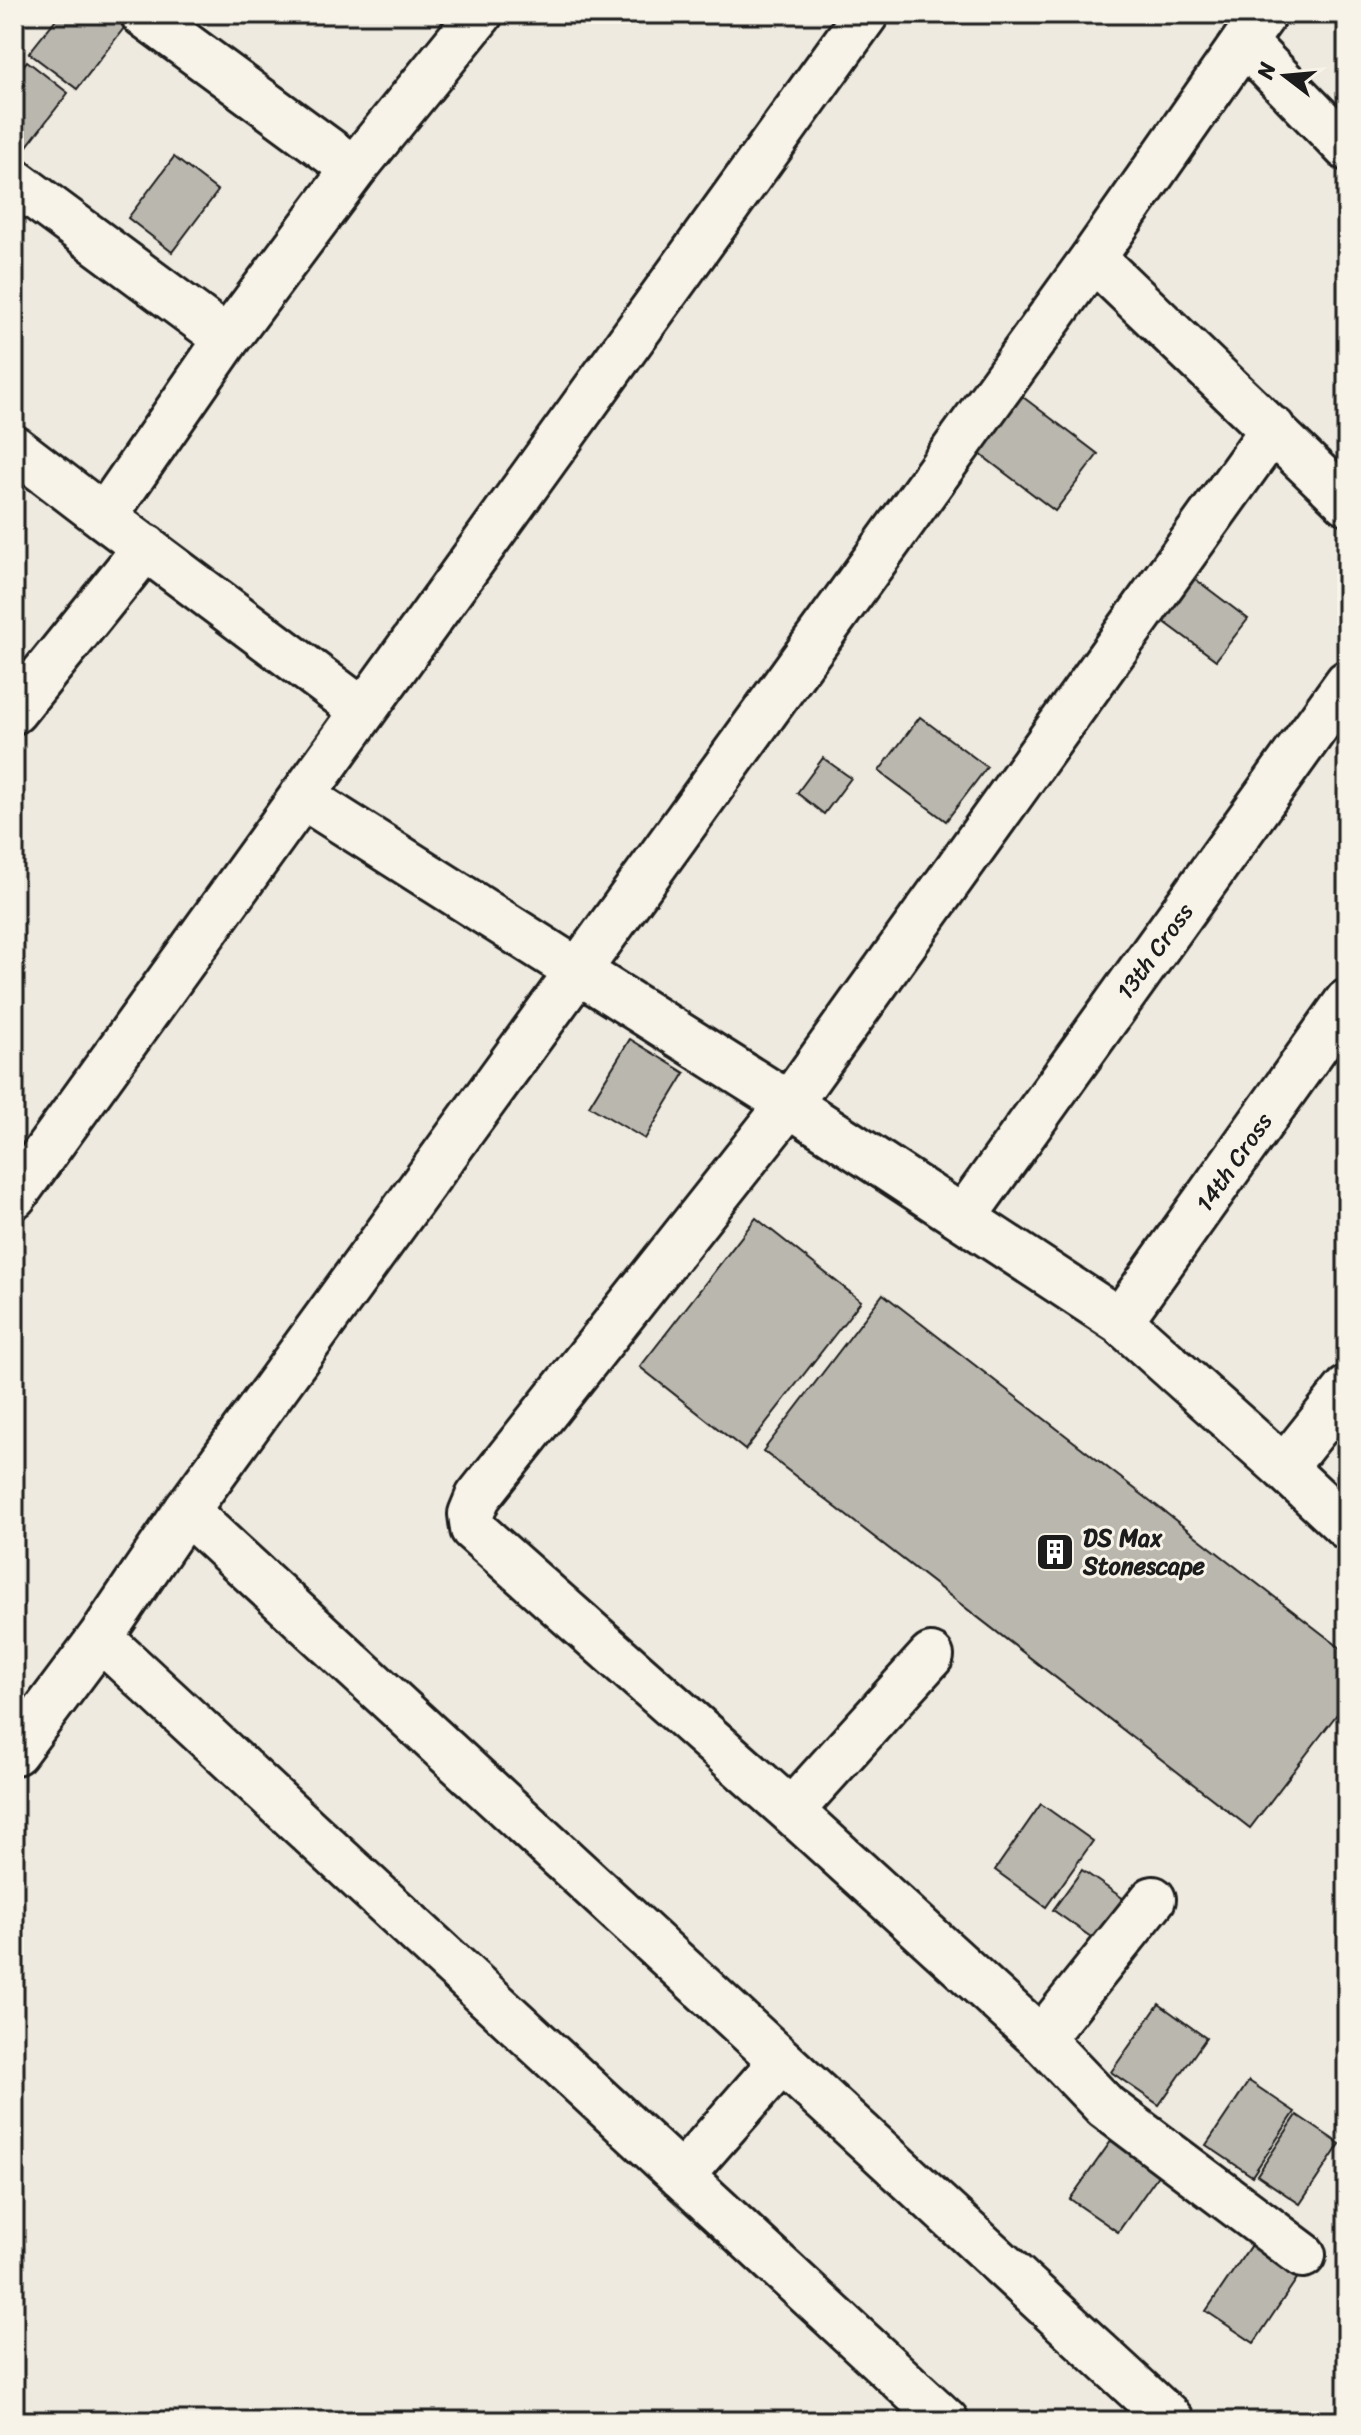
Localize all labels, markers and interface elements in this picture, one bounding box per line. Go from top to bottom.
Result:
north arrow [1245,36,1325,116]
text: N [1245,57,1287,84]
street label: 13th Cross [1105,893,1205,1009]
street label: 14th Cross [1184,1103,1284,1221]
place label: DS Max Stonescape [1082,1517,1206,1587]
building icon: DS Max Stonescape [1034,1531,1076,1573]

